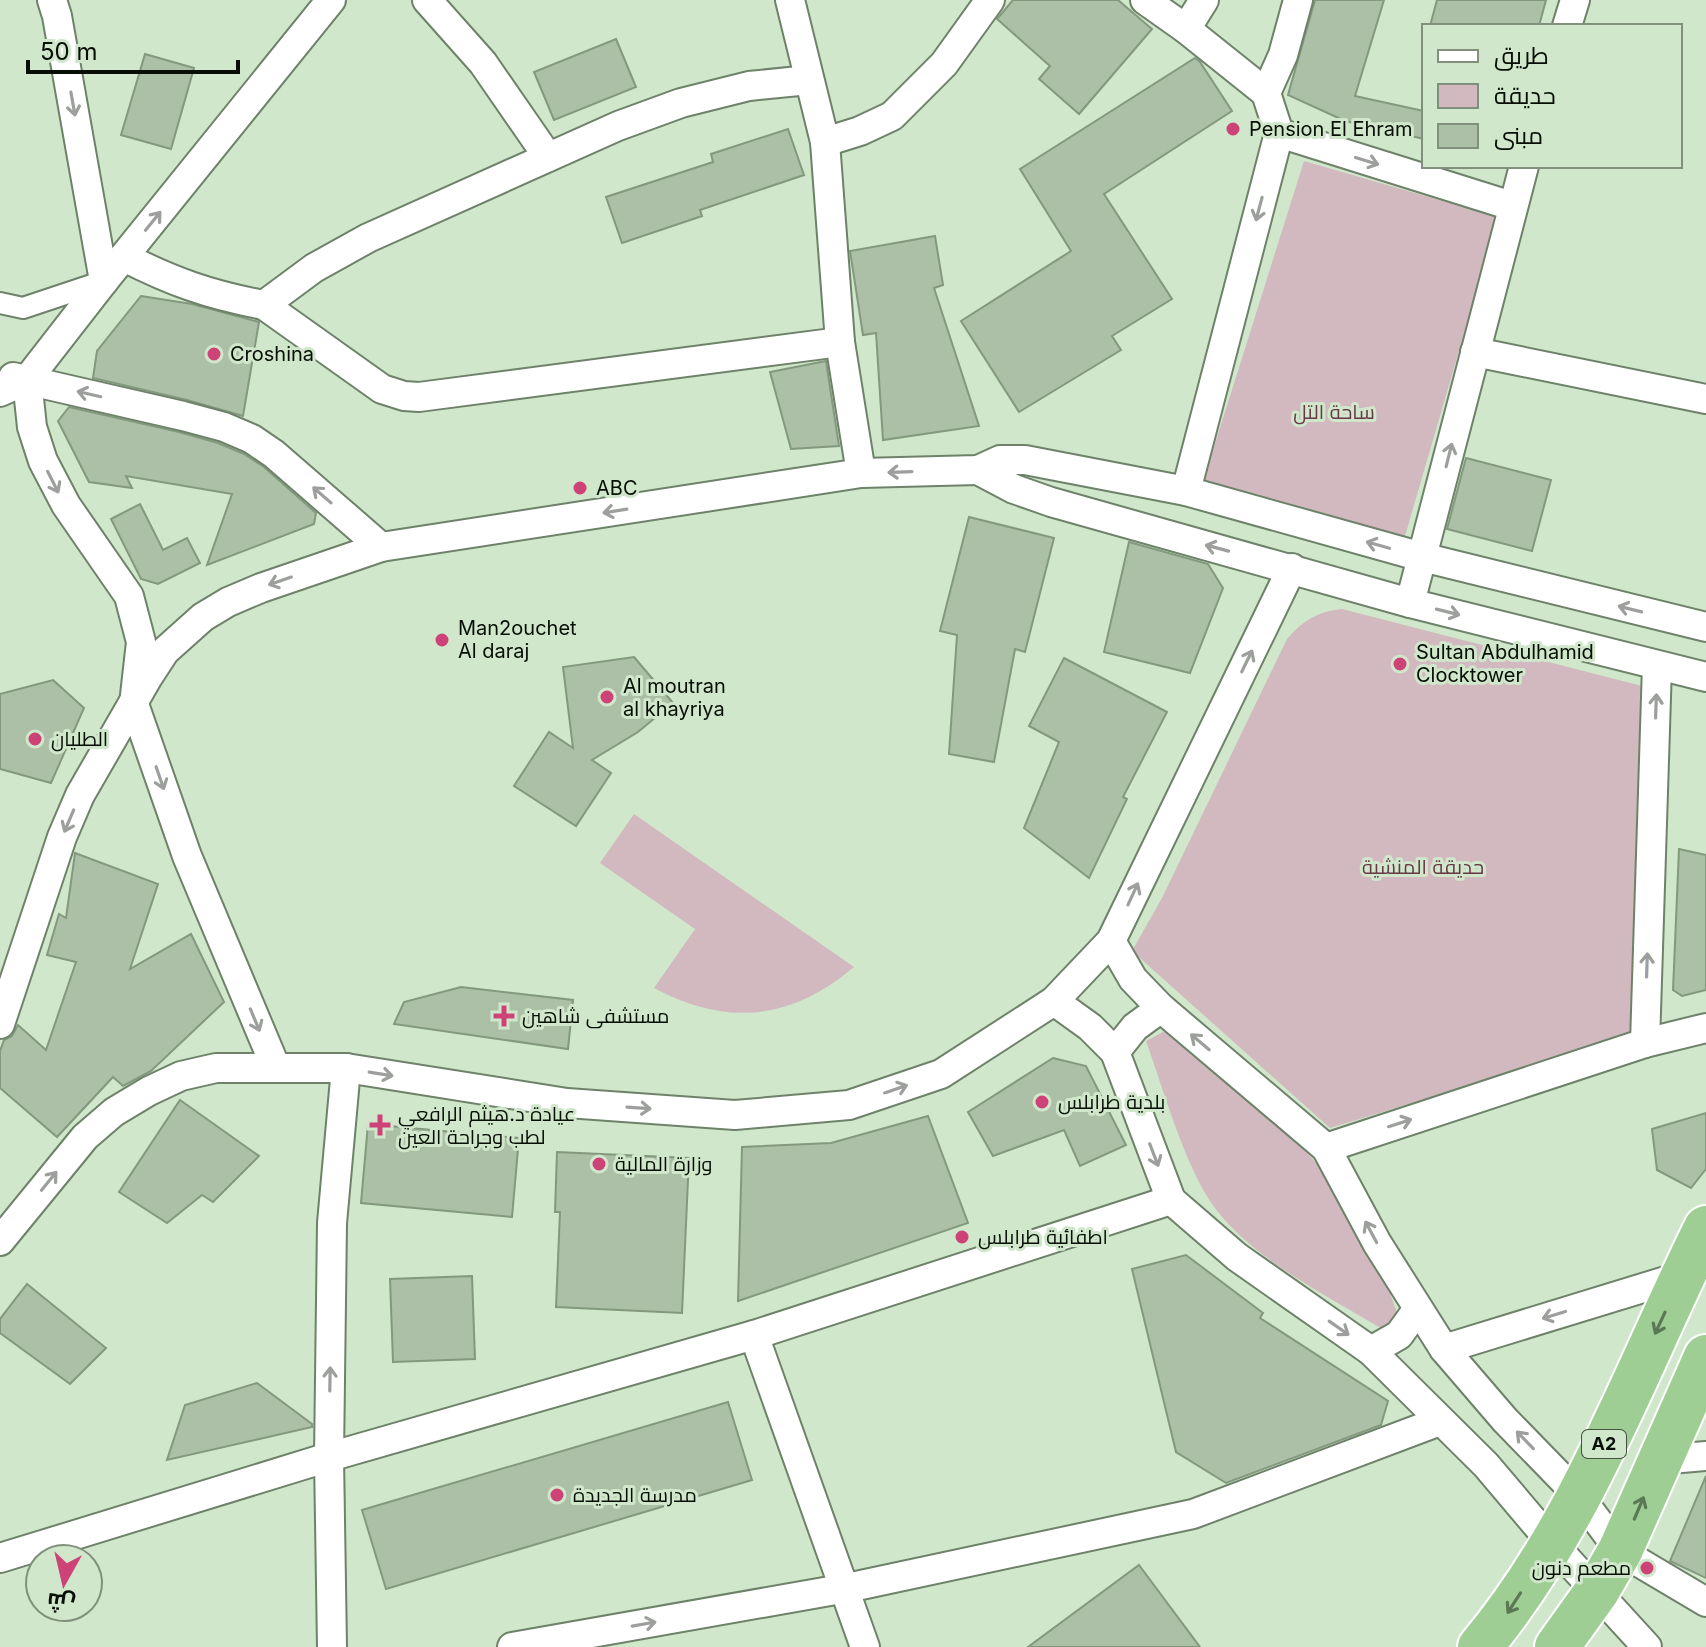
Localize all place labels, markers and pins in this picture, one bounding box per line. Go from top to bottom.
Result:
place label: Pension El Ehram [1249,117,1413,141]
marker: Pension El Ehram [1224,120,1242,138]
place label: Croshina [230,342,314,366]
marker: Croshina [205,345,223,363]
place label: ABC [596,476,638,500]
marker: ABC [571,479,589,497]
place label: Man2ouchet Al daraj [458,616,577,663]
marker: Man2ouchet Al daraj [433,631,451,649]
place label: Sultan Abdulhamid Clocktower [1416,640,1594,687]
marker: Sultan Abdulhamid Clocktower [1391,655,1409,673]
place label: Al moutran al khayriya [623,674,726,721]
marker: Al moutran al khayriya [598,688,616,706]
place label: الطليان [51,727,108,752]
marker: الطليان [26,730,44,748]
place label: مستشفى شاهين [522,1004,669,1029]
marker: مستشفى شاهين [493,1005,515,1027]
place label: بلدية طرابلس [1058,1090,1165,1115]
marker: بلدية طرابلس [1033,1093,1051,1111]
place label: عيادة د.هيثم الرافعي لطب وجراحة العين [398,1102,575,1150]
marker: عيادة د.هيثم الرافعي لطب وجراحة العين [369,1114,391,1136]
place label: وزارة المالية [615,1152,712,1176]
marker: وزارة المالية [590,1155,608,1173]
place label: اطفائية طرابلس [978,1225,1108,1250]
marker: اطفائية طرابلس [953,1228,971,1246]
place label: مدرسة الجديدة [573,1483,697,1507]
marker: مدرسة الجديدة [548,1486,566,1504]
place label: مطعم دنون [1532,1556,1631,1582]
marker: مطعم دنون [1638,1559,1656,1577]

